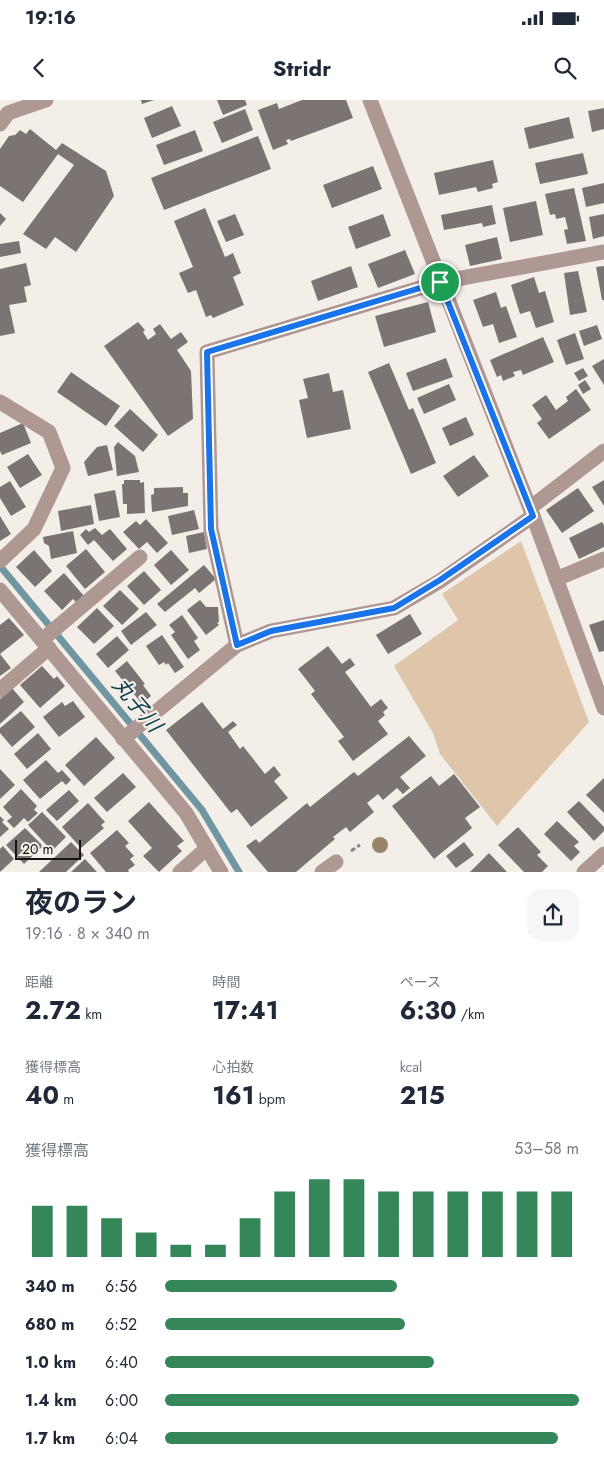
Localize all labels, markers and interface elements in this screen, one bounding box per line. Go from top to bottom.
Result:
text: 19:16 [25,4,76,31]
text: Stridr [273,52,331,84]
icon: back [25,54,53,82]
icon: search [551,54,579,82]
pin [419,261,461,303]
icon: arrive [426,268,454,296]
water label: 丸子川 [105,671,170,740]
scale bar [15,836,81,860]
text: 20 m [22,839,54,859]
text: 夜のラン [25,882,137,923]
button: share [527,889,579,941]
text: 19:16 · 8 × 340 m [25,922,150,945]
text: 距離 [25,972,53,992]
text: 時間 [212,972,240,992]
text: ペース [400,972,441,992]
text: 2.72 [25,992,81,1028]
text: 17:41 [212,992,278,1028]
text: 6:30 [400,992,457,1028]
text: km [81,1004,102,1024]
text: /km [457,1004,485,1024]
text: 獲得標高 [25,1057,81,1077]
text: 心拍数 [212,1057,254,1077]
text: kcal [400,1057,422,1077]
text: 40 [25,1077,59,1113]
text: 161 [212,1077,255,1113]
text: 215 [400,1077,445,1113]
text: m [59,1089,74,1109]
text: bpm [255,1089,286,1109]
text: 53–58 m [514,1137,579,1160]
text: 獲得標高 [25,1139,89,1162]
text: 340 m [25,1275,75,1298]
text: 6:56 [105,1275,137,1298]
text: 680 m [25,1313,74,1336]
text: 6:52 [105,1313,137,1336]
text: 1.0 km [25,1351,76,1374]
text: 6:40 [105,1351,138,1374]
text: 1.4 km [25,1389,77,1412]
text: 6:00 [105,1389,138,1412]
text: 1.7 km [25,1427,75,1450]
text: 6:04 [105,1427,138,1450]

